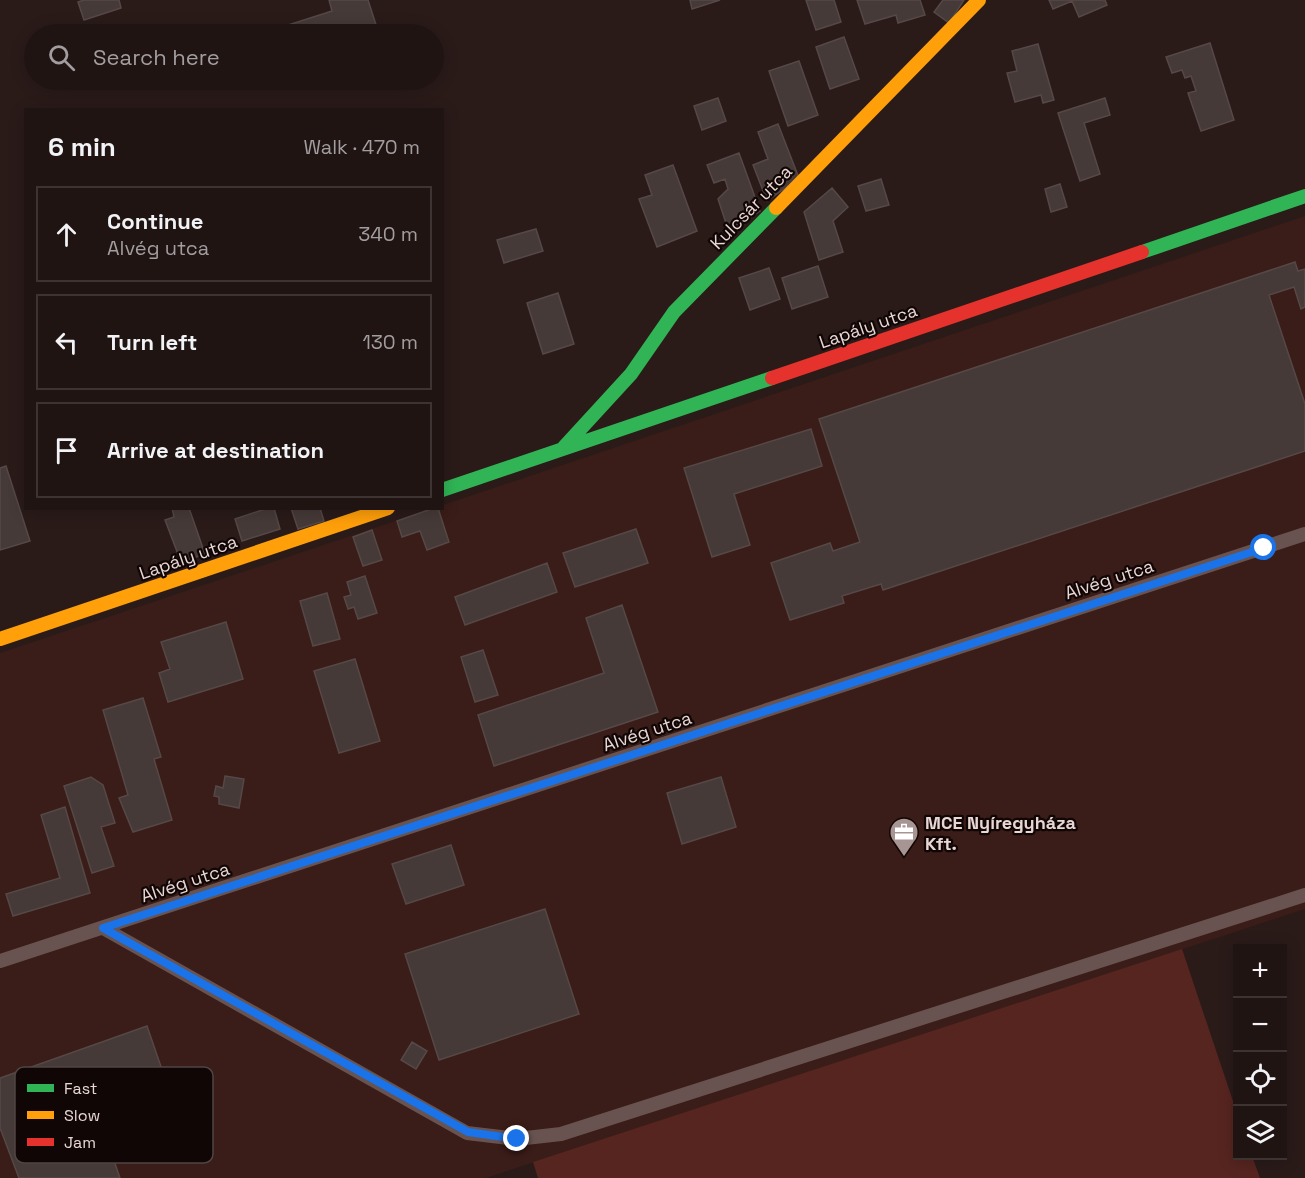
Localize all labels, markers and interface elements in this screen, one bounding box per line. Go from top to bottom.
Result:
search box [24,24,444,90]
icon: search [45,41,78,74]
text: Search here [93,43,220,71]
text: 6 min [48,130,116,164]
text: Walk · 470 m [303,134,420,160]
street label: Kulcsár utca [705,160,797,254]
text: Continue [107,207,203,235]
icon: ahead [50,218,83,251]
text: 340 m [358,221,418,247]
text: Alvég utca [107,235,209,261]
street label: Lapály utca [816,298,920,354]
icon: left [50,326,83,359]
text: Turn left [107,328,197,356]
text: 130 m [362,329,418,355]
icon: arrive [50,434,83,467]
text: Arrive at destination [107,436,324,464]
street label: Lapály utca [136,529,240,585]
route start [1250,534,1276,560]
street label: Alvég utca [1062,554,1156,604]
street label: Alvég utca [600,706,694,756]
place label: MCE Nyíregyháza Kft. [925,811,1077,855]
office icon: MCE Nyíregyháza Kft. [888,816,920,858]
street label: Alvég utca [138,857,232,907]
map controls [1233,944,1287,1160]
button: + [1233,944,1287,998]
button: − [1233,998,1287,1052]
button: locate [1233,1052,1287,1106]
legend [15,1067,213,1163]
text: Fast [64,1078,97,1099]
text: Slow [64,1105,100,1126]
button: layers [1233,1106,1287,1160]
route end [503,1125,529,1151]
text: Jam [64,1132,96,1153]

